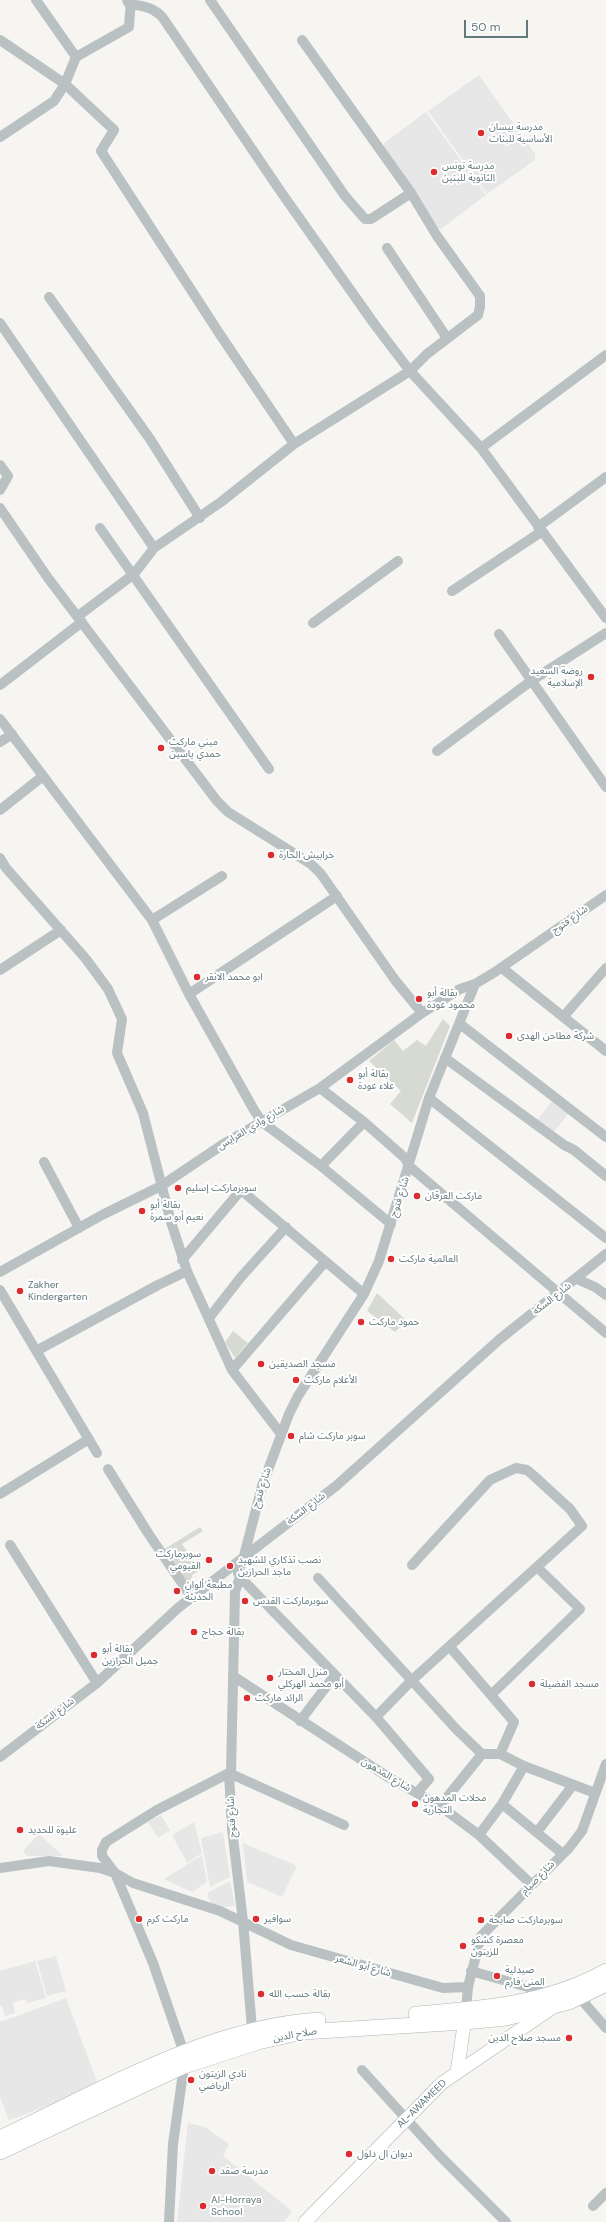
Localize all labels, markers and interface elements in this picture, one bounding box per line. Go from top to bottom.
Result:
scale bar [466,12,530,38]
text: 50 m [471,19,500,35]
place label: مدرسة بيسان الأساسية للبنات [489,121,552,144]
marker: مدرسة بيسان الأساسية للبنات [476,128,486,138]
place label: مدرسة تونس الثانوية للبنين [442,160,495,184]
marker: مدرسة تونس الثانوية للبنين [429,167,439,177]
place label: روضة السعيد الإسلامية [531,665,583,688]
marker: روضة السعيد الإسلامية [586,672,596,682]
place label: ميني ماركت حمدي ياسين [169,736,221,760]
marker: ميني ماركت حمدي ياسين [156,743,166,753]
place label: خرابيش الحارة [279,849,334,861]
marker: خرابيش الحارة [266,850,276,860]
street label: شارع فتوح [550,903,590,937]
place label: ابو محمد الانقر [205,971,263,983]
marker: ابو محمد الانقر [192,972,202,982]
place label: بقالة أبو محمود عودة [427,987,475,1010]
marker: بقالة أبو محمود عودة [414,994,424,1004]
place label: شركة مطاحن الهدى [517,1030,594,1042]
marker: شركة مطاحن الهدى [504,1031,514,1041]
place label: بقالة أبو علاء عودة [358,1068,394,1092]
marker: بقالة أبو علاء عودة [345,1075,355,1085]
street label: شارع وادي العرايس [215,1103,287,1153]
street label: شارع فتوح [388,1175,412,1219]
place label: سوبرماركت إسليم [186,1182,256,1194]
marker: سوبرماركت إسليم [173,1183,183,1193]
place label: ماركت العرقان [425,1190,482,1202]
marker: ماركت العرقان [412,1191,422,1201]
place label: بقالة أبو نعيم أبو سمرة [150,1199,204,1222]
marker: بقالة أبو نعيم أبو سمرة [137,1206,147,1216]
place label: العالمية ماركت [399,1253,458,1265]
marker: العالمية ماركت [386,1254,396,1264]
place label: Zakher Kindergarten [28,1279,87,1302]
street label: شارع السكة [530,1280,574,1318]
marker: Zakher Kindergarten [15,1286,25,1296]
place label: حمود ماركت [369,1316,419,1328]
marker: حمود ماركت [356,1317,366,1327]
place label: مسجد الصديقين [269,1358,336,1370]
marker: مسجد الصديقين [256,1359,266,1369]
place label: الأعلام ماركت [304,1374,357,1386]
marker: الأعلام ماركت [291,1375,301,1385]
place label: سوبر ماركت شام [299,1430,366,1442]
marker: سوبر ماركت شام [286,1431,296,1441]
street label: شارع فتوح [250,1466,274,1510]
street label: شارع السكة [284,1490,328,1528]
place label: سوبرماركت الفيومي [156,1548,201,1572]
place label: نصب تذكاري للشهيد ماجد الحرازين [238,1554,321,1578]
marker: سوبرماركت الفيومي [204,1555,214,1565]
marker: نصب تذكاري للشهيد ماجد الحرازين [225,1561,235,1571]
place label: مطبعة ألوان الحديثة [185,1579,232,1602]
marker: مطبعة ألوان الحديثة [172,1586,182,1596]
place label: سوبرماركت القدس [253,1595,328,1607]
marker: سوبرماركت القدس [240,1596,250,1606]
place label: بقالة حجاج [202,1626,244,1638]
marker: بقالة حجاج [189,1627,199,1637]
place label: بقالة أبو جميل الحرازين [102,1643,158,1666]
marker: بقالة أبو جميل الحرازين [89,1650,99,1660]
place label: منزل المختار أبو محمد الهركلي [278,1666,344,1690]
marker: منزل المختار أبو محمد الهركلي [265,1673,275,1683]
place label: مسجد الفضيلة [540,1678,599,1690]
marker: مسجد الفضيلة [527,1679,537,1689]
place label: الرائد ماركت [255,1692,303,1704]
marker: الرائد ماركت [242,1693,252,1703]
street label: شارع السكة [33,1695,77,1733]
street label: شارع المدهون [359,1756,413,1794]
place label: محلات المدهون التجارية [423,1792,487,1816]
street label: شارع فتوح [225,1796,239,1838]
marker: محلات المدهون التجارية [410,1799,420,1809]
place label: عليوة للحديد [28,1824,77,1836]
marker: عليوة للحديد [15,1825,25,1835]
street label: شارع صيام [519,1859,557,1897]
place label: ماركت كرم [147,1913,189,1925]
place label: سوافير [264,1913,291,1925]
marker: ماركت كرم [134,1914,144,1924]
marker: سوافير [251,1914,261,1924]
place label: سوبرماركت صابحة [489,1914,563,1926]
marker: سوبرماركت صابحة [476,1915,486,1925]
place label: معصرة كشكو للزيتون [471,1934,524,1958]
marker: معصرة كشكو للزيتون [458,1941,468,1951]
street label: شارع أبو الشعر [334,1952,392,1980]
place label: صيدلية المنى فارم [505,1964,545,1988]
marker: صيدلية المنى فارم [492,1971,502,1981]
place label: بقالة حسب الله [269,1988,330,2000]
marker: بقالة حسب الله [256,1989,266,1999]
street label: صلاح الدين [272,2025,318,2045]
place label: مسجد صلاح الدين [488,2032,561,2044]
marker: مسجد صلاح الدين [564,2033,574,2043]
place label: نادي الزيتون الرياضي [199,2068,247,2092]
marker: نادي الزيتون الرياضي [186,2075,196,2085]
street label: AL-AWAMEED [395,2077,449,2131]
place label: ديوان ال دلول [357,2148,412,2160]
marker: ديوان ال دلول [344,2149,354,2159]
place label: مدرسة صفد [220,2165,269,2177]
marker: مدرسة صفد [207,2166,217,2176]
place label: Al-Horraya School [211,2194,261,2218]
marker: Al-Horraya School [198,2201,208,2211]

